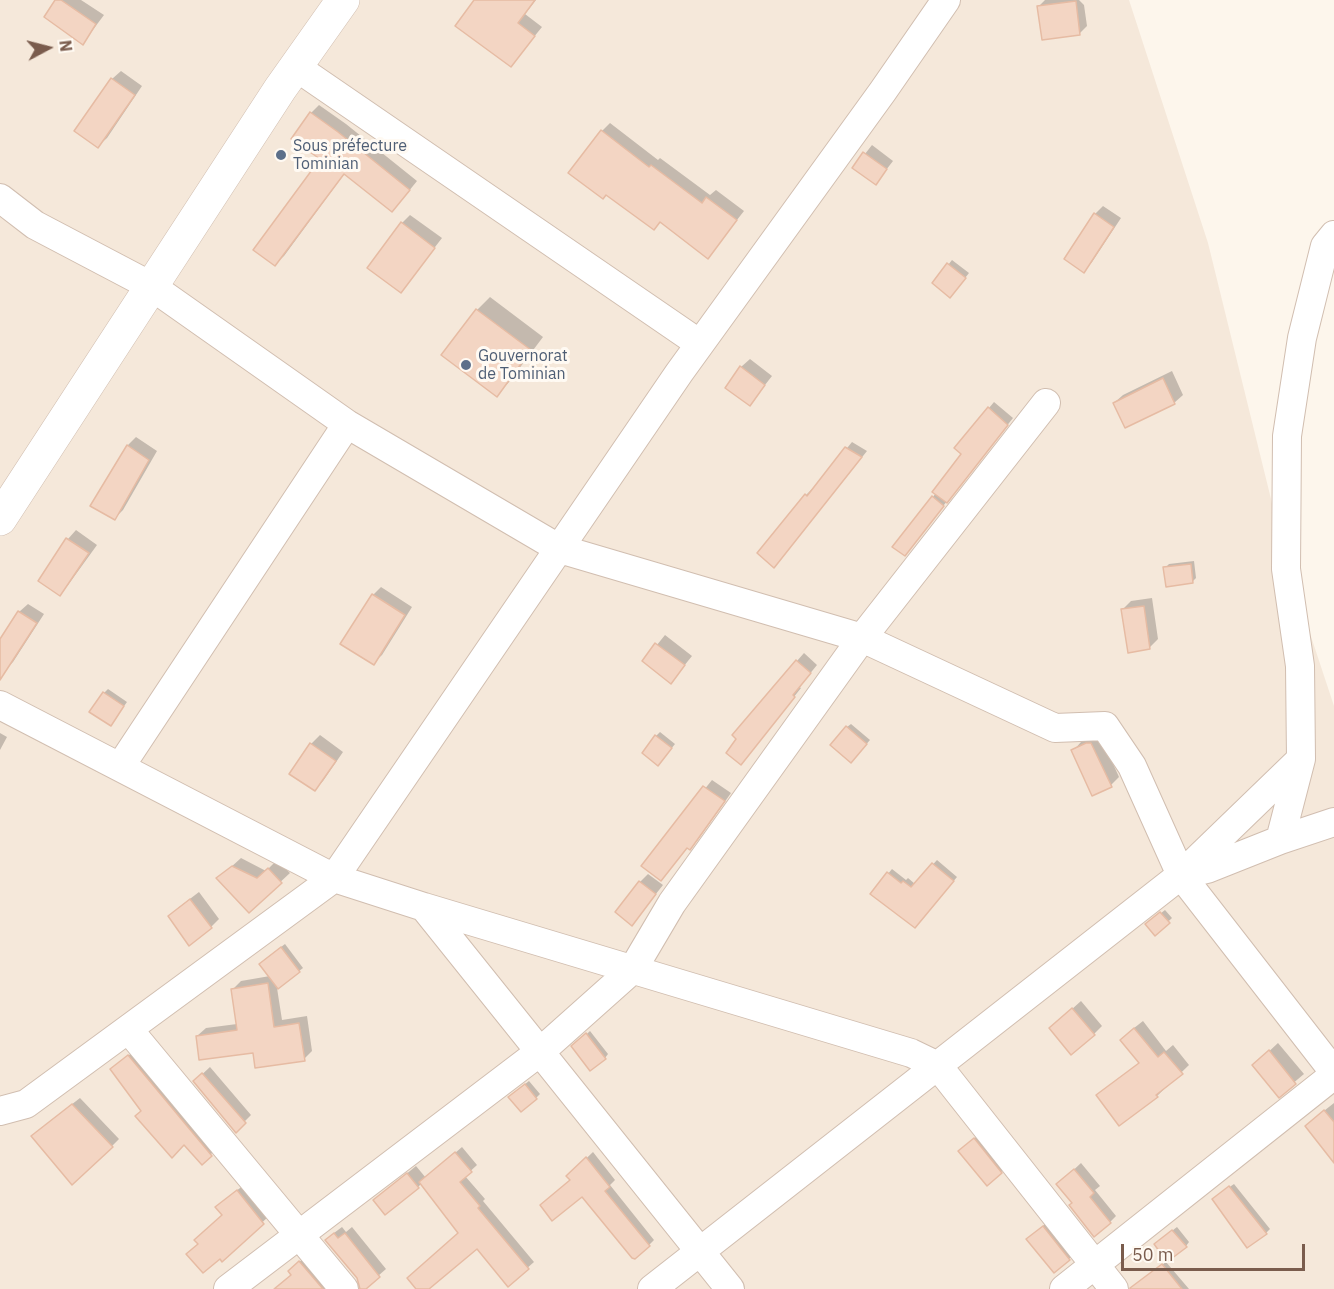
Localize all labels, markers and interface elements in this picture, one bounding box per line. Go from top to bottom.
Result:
north arrow [18,18,78,78]
text: N [55,39,76,53]
place label: Sous préfecture Tominian [293,136,407,174]
marker: Sous préfecture Tominian [274,148,288,162]
place label: Gouvernorat de Tominian [478,346,568,384]
marker: Gouvernorat de Tominian [459,358,473,372]
scale bar [1124,1232,1308,1270]
text: 50 m [1132,1243,1174,1266]

